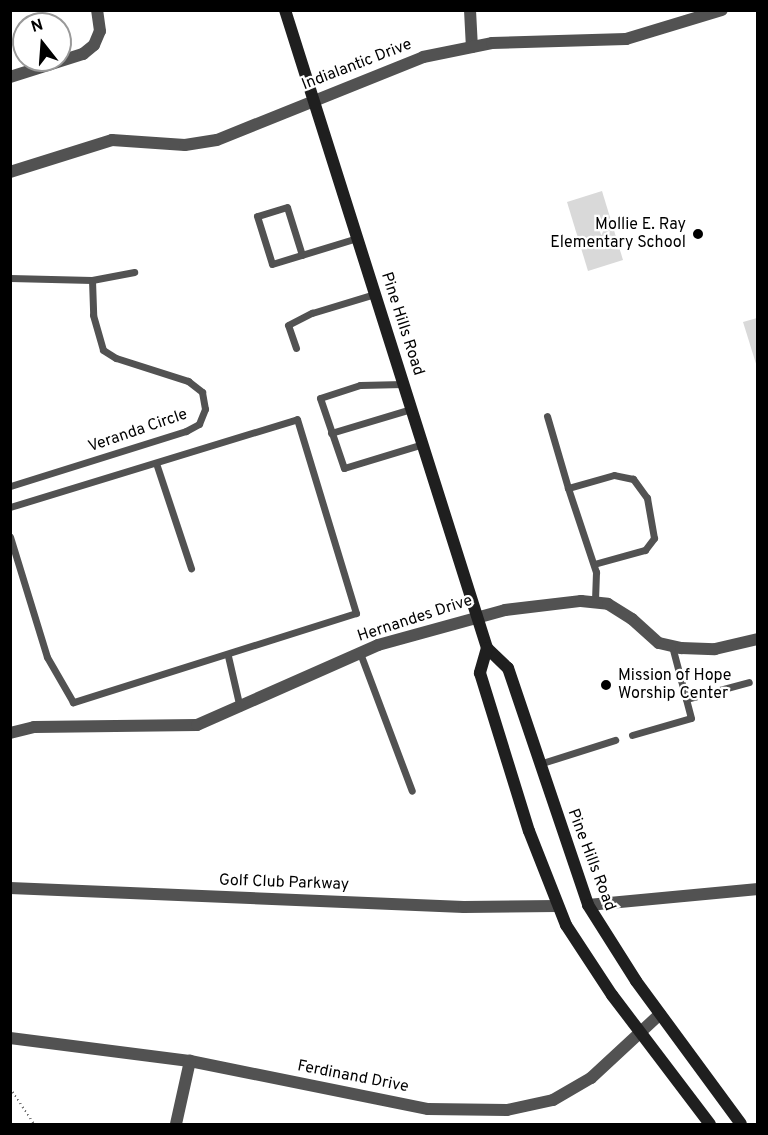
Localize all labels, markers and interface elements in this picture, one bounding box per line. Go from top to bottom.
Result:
north arrow [12,12,72,72]
text: N [29,15,46,38]
street label: Indialantic Drive [299,35,415,95]
place label: Mollie E. Ray Elementary School [550,215,686,253]
marker: Mollie E. Ray Elementary School [691,227,705,241]
street label: Pine Hills Road [376,270,428,378]
street label: Veranda Circle [86,405,190,457]
street label: Hernandes Drive [355,591,475,647]
place label: Mission of Hope Worship Center [618,666,731,704]
marker: Mission of Hope Worship Center [599,678,613,692]
street label: Pine Hills Road [563,806,619,914]
street label: Golf Club Parkway [218,871,350,895]
street label: Ferdinand Drive [296,1057,410,1097]

